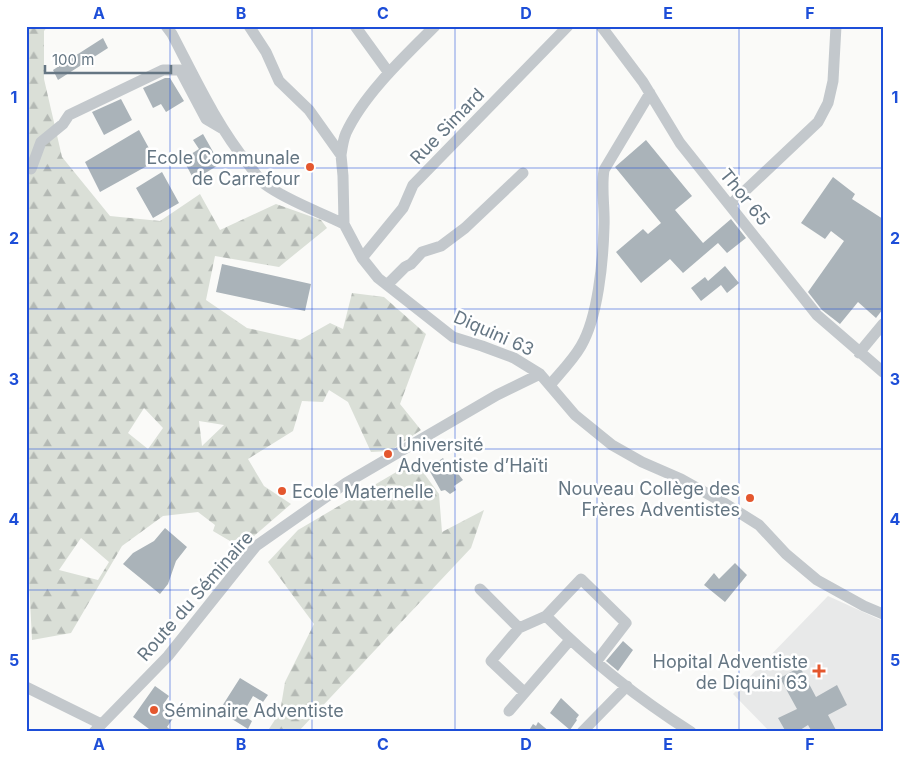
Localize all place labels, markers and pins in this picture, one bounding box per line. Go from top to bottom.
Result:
place label: Ecole Communale de Carrefour [146,147,300,189]
marker: Ecole Communale de Carrefour [304,161,316,173]
place label: Université Adventiste d’Haïti [398,434,548,476]
marker: Université Adventiste d’Haïti [382,448,394,460]
place label: Nouveau Collège des Frères Adventistes [558,478,740,520]
place label: Ecole Maternelle [292,481,434,502]
marker: Ecole Maternelle [276,485,288,497]
marker: Nouveau Collège des Frères Adventistes [744,492,756,504]
place label: Hopital Adventiste de Diquini 63 [653,651,808,693]
marker: Hopital Adventiste de Diquini 63 [812,664,826,678]
place label: Séminaire Adventiste [164,700,344,721]
marker: Séminaire Adventiste [148,704,160,716]

